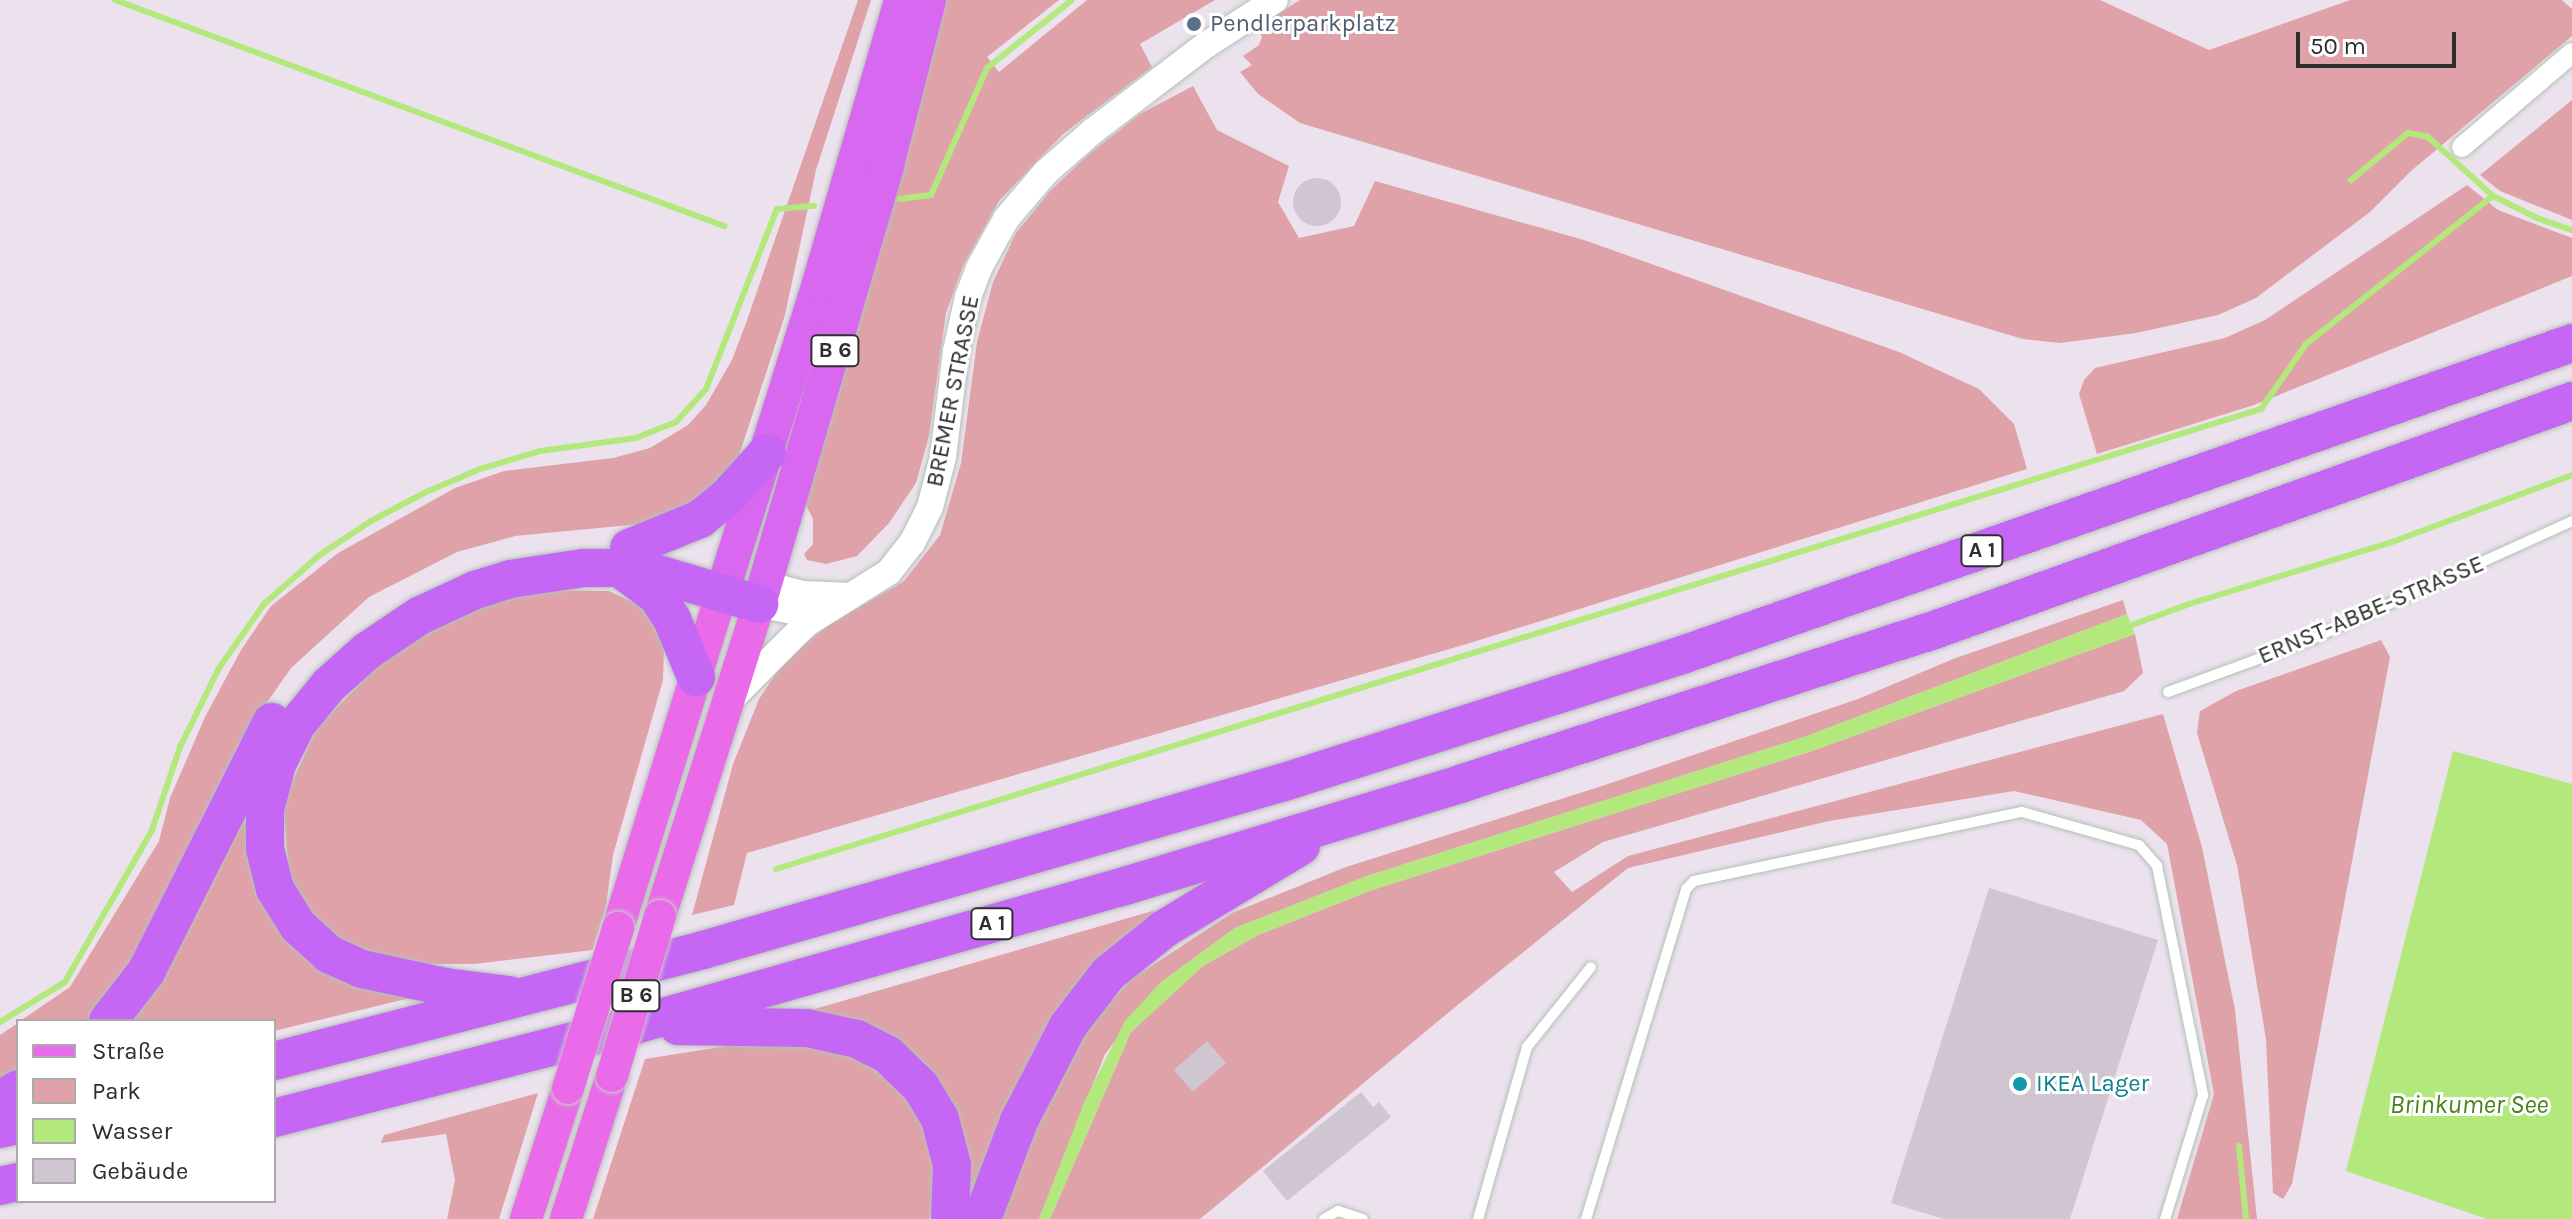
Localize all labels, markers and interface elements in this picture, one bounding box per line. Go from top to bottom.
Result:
place label: Pendlerparkplatz [1210,10,1396,38]
marker: Pendlerparkplatz [1185,15,1203,33]
scale bar [2300,16,2460,66]
text: 50 m [2310,32,2366,60]
street label: BREMER STRASSE [920,293,986,489]
road number: B 6 [809,333,861,369]
road number: A 1 [1960,533,2004,569]
street label: ERNST-ABBE-STRASSE [2254,549,2488,671]
road number: A 1 [970,906,1014,942]
road number: B 6 [610,978,662,1014]
legend [16,1019,276,1203]
text: Straße [92,1037,164,1065]
place label: IKEA Lager [2036,1070,2149,1098]
marker: IKEA Lager [2011,1075,2029,1093]
text: Park [92,1077,141,1105]
water label: Brinkumer See [2390,1089,2548,1121]
text: Wasser [92,1117,172,1145]
text: Gebäude [92,1157,188,1185]

